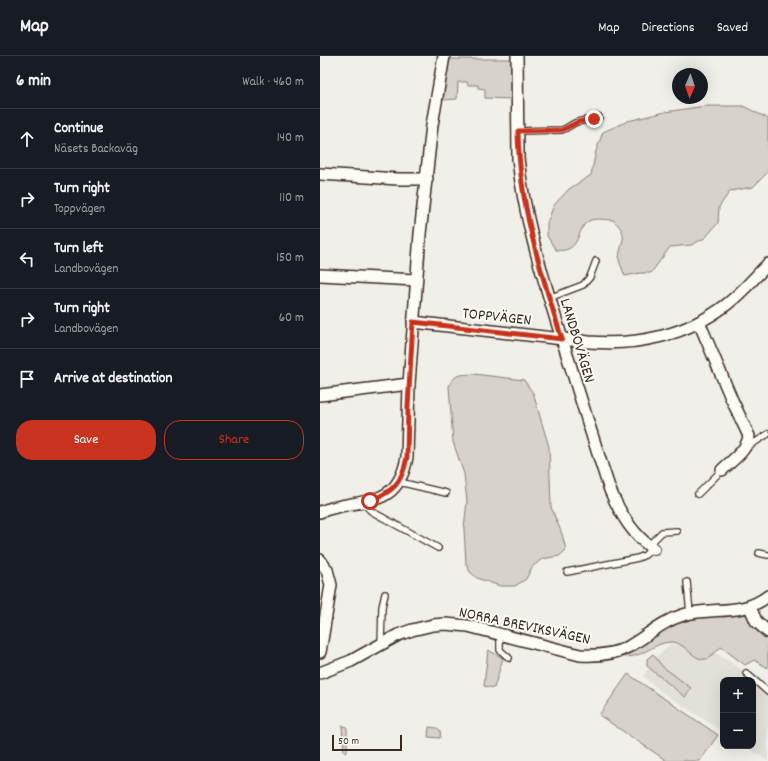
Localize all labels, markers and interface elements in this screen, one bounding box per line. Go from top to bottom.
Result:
text: Map [20,14,49,41]
text: Map [598,18,620,38]
text: Directions [642,18,695,38]
text: Saved [717,18,748,38]
north arrow [672,68,708,104]
text: 6 min [16,70,51,94]
text: Walk · 460 m [242,73,304,92]
route end [585,110,603,128]
text: Continue [54,118,103,140]
icon: ahead [16,128,38,150]
text: 140 m [277,129,304,148]
text: Näsets Backaväg [54,140,138,159]
text: Turn right [54,178,110,200]
icon: right [16,188,38,210]
text: 110 m [279,189,304,208]
text: Toppvägen [54,200,105,219]
text: Turn left [54,238,103,260]
icon: left [16,248,38,270]
text: 150 m [276,249,304,268]
text: Landbovägen [54,260,118,279]
street label: LANDBOVÄGEN [553,296,600,386]
text: Turn right [54,298,110,320]
street label: TOPPVÄGEN [461,302,533,333]
icon: right [16,308,38,330]
text: 60 m [279,309,304,328]
text: Landbovägen [54,320,118,339]
icon: arrive [16,368,38,390]
text: Arrive at destination [54,368,172,390]
button: Save [16,420,156,460]
button: Share [164,420,304,460]
route start [361,492,379,510]
street label: NORRA BREVIKSVÄGEN [457,601,593,652]
map controls [720,677,756,749]
button: + [720,677,756,713]
button: − [720,713,756,749]
scale bar [332,733,402,752]
text: 50 m [338,734,359,750]

